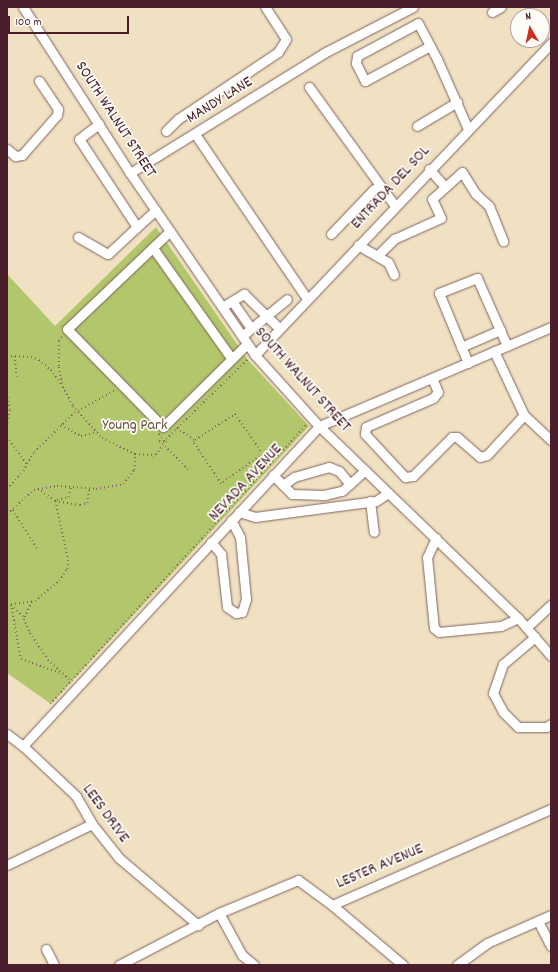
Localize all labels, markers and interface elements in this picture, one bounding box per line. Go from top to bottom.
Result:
scale bar [10,8,131,34]
north arrow [510,8,550,48]
text: N [524,9,532,25]
text: 100 m [15,14,42,31]
street label: SOUTH WALNUT STREET [70,58,160,182]
street label: MANDY LANE [183,73,257,129]
street label: ENTRADA DEL SOL [347,142,435,234]
street label: SOUTH WALNUT STREET [250,324,354,436]
park label: Young Park [102,416,168,436]
street label: NEVADA AVENUE [205,440,287,526]
street label: LEES DRIVE [77,781,133,847]
street label: LESTER AVENUE [334,840,426,894]

